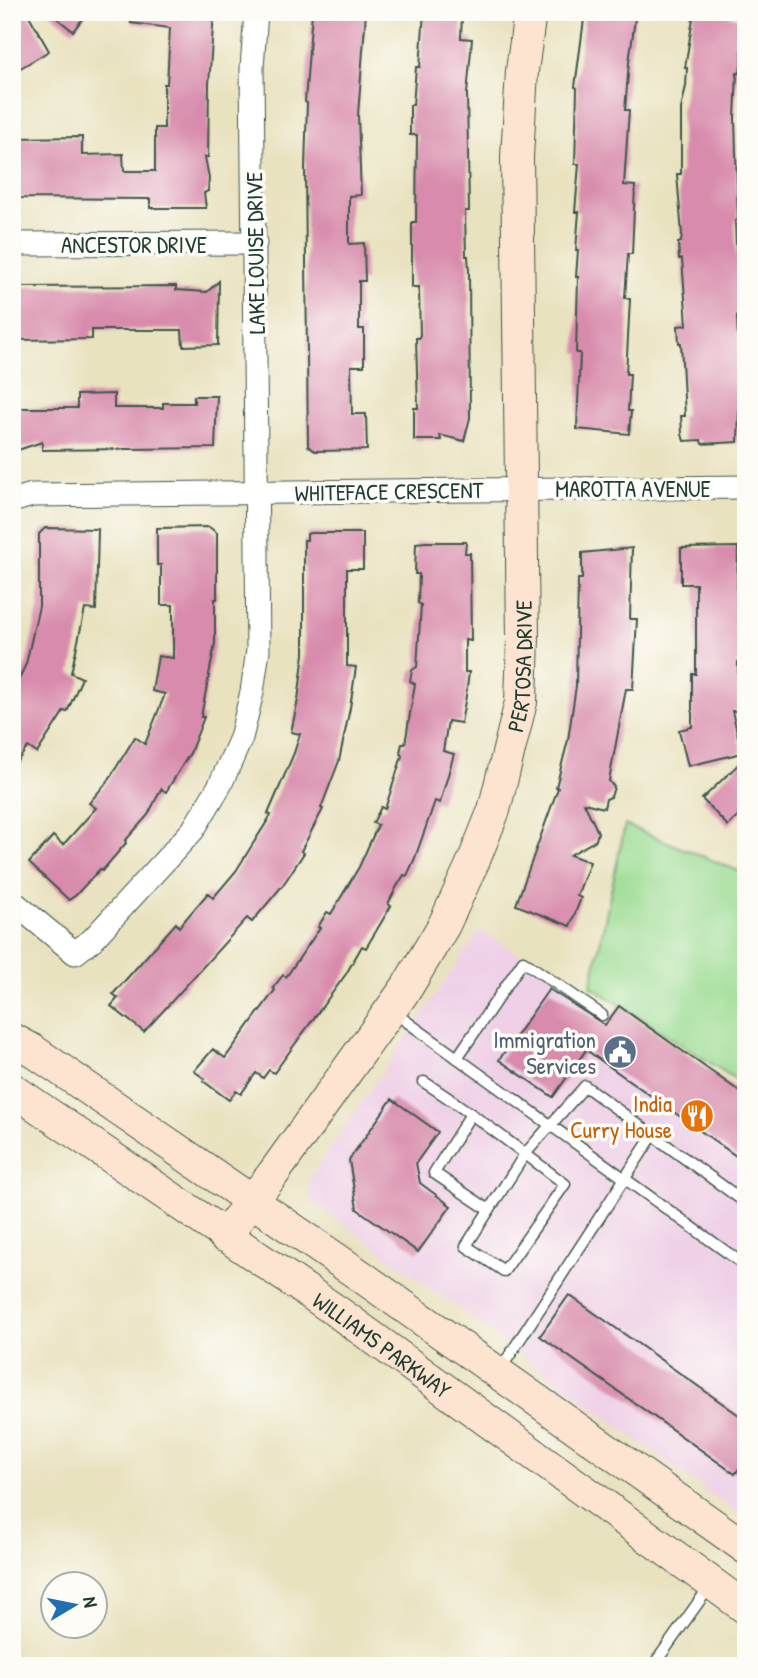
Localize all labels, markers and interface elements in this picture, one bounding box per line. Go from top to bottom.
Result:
street label: LAKE LOUISE DRIVE [238,171,272,335]
street label: ANCESTOR DRIVE [61,229,207,260]
street label: MAROTTA AVENUE [555,473,711,504]
street label: WHITEFACE CRESCENT [294,474,484,508]
street label: PERTOSA DRIVE [499,600,538,735]
place label: Immigration Services [493,1024,596,1081]
public building icon: Immigration Services [601,1033,639,1071]
place label: India Curry House [570,1088,672,1145]
restaurant icon: India Curry House [678,1097,716,1135]
street label: WILLIAMS PARKWAY [307,1284,458,1405]
north arrow [38,1570,108,1640]
text: N [77,1595,104,1609]

